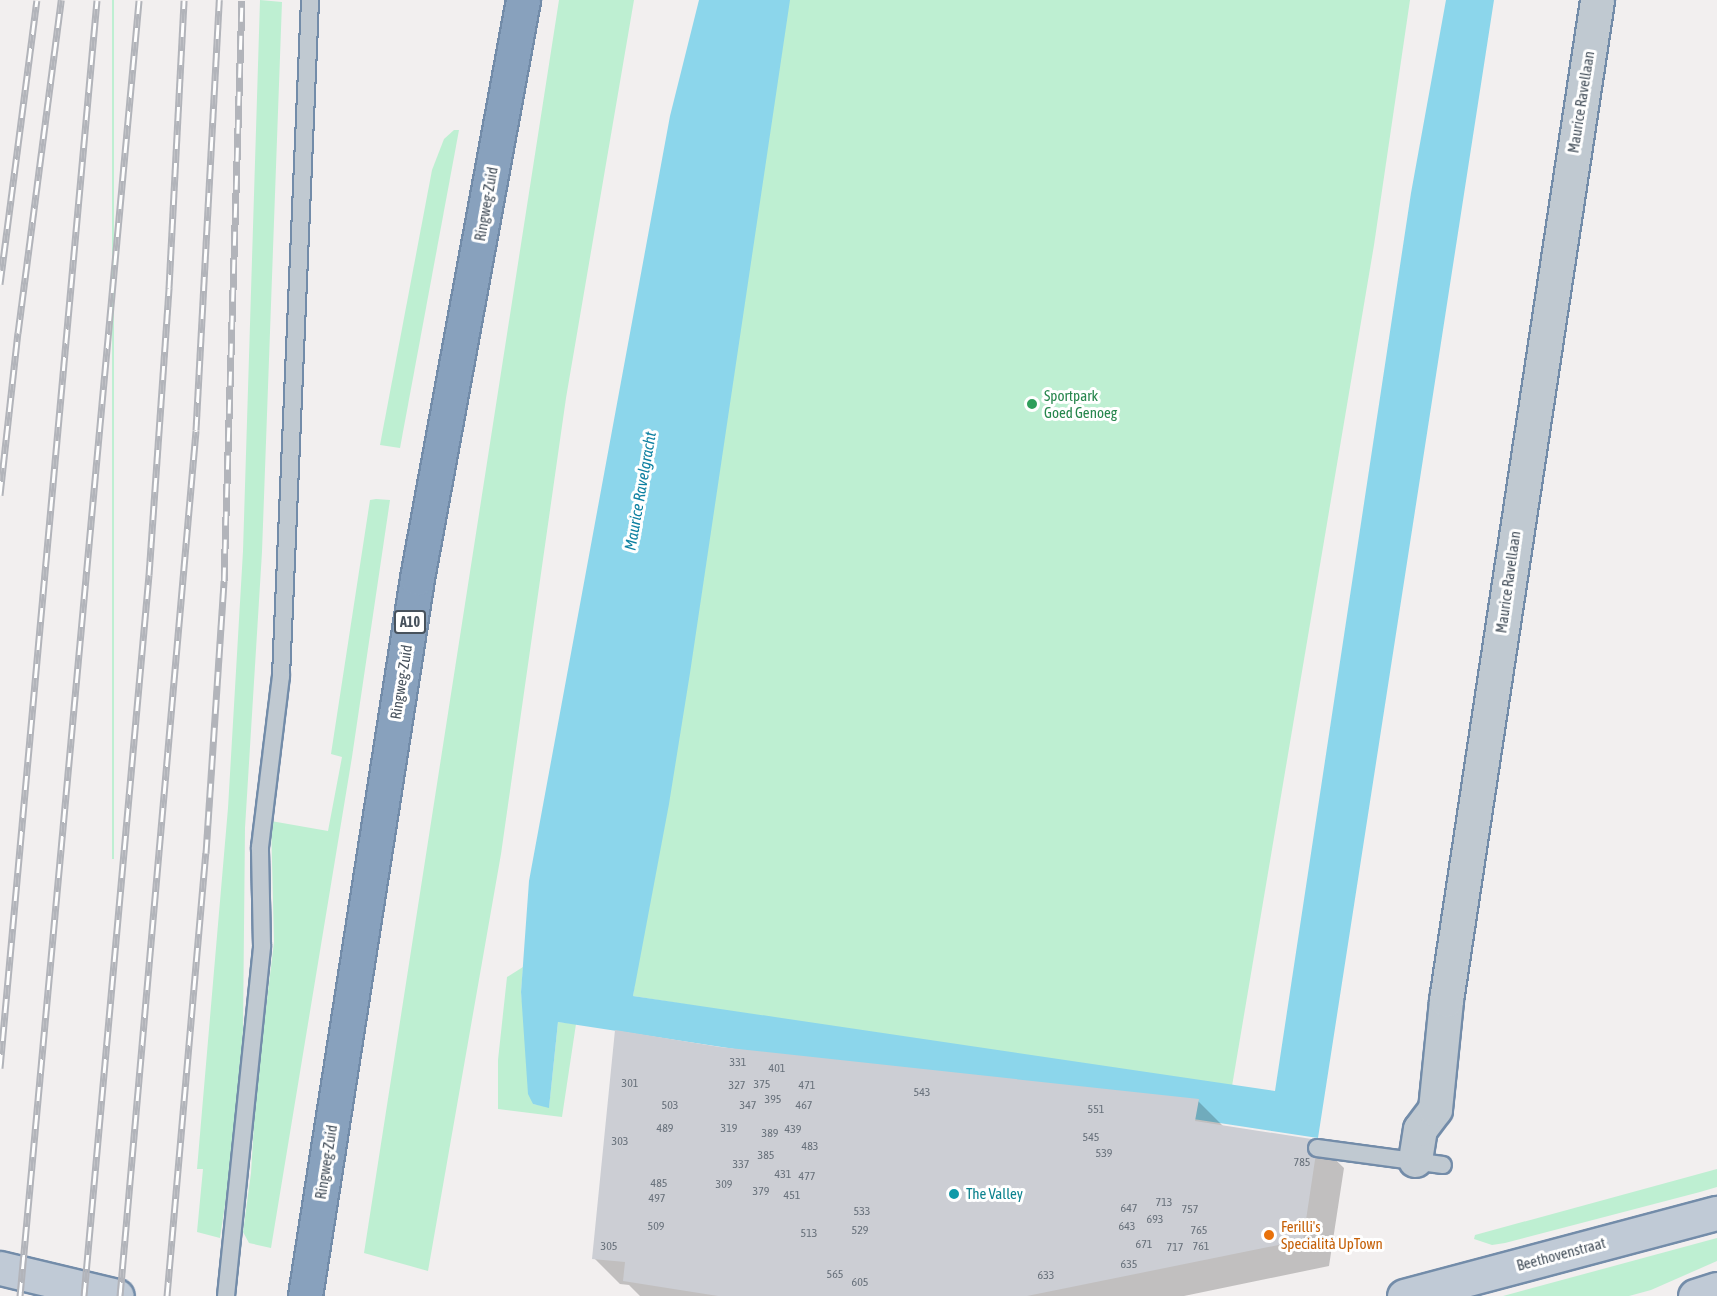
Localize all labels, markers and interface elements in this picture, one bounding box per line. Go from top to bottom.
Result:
street label: Maurice Ravellaan [1564,50,1598,154]
street label: Ringweg-Zuid [471,165,501,243]
place label: Sportpark Goed Genoeg [1044,386,1117,421]
marker: Sportpark Goed Genoeg [1025,397,1039,411]
water label: Maurice Ravelgracht [620,430,660,552]
street label: Maurice Ravellaan [1492,530,1524,634]
road number: A10 [394,611,426,633]
street label: Ringweg-Zuid [386,644,416,720]
house number: 331 [730,1056,746,1070]
house number: 401 [769,1062,785,1076]
house number: 301 [622,1077,638,1091]
house number: 375 [754,1078,770,1092]
house number: 327 [729,1079,745,1093]
house number: 471 [799,1079,815,1093]
house number: 543 [914,1086,930,1100]
house number: 395 [765,1093,781,1107]
house number: 503 [662,1099,678,1113]
house number: 347 [740,1099,756,1113]
house number: 467 [796,1099,812,1113]
house number: 551 [1088,1103,1104,1117]
house number: 489 [657,1122,673,1136]
house number: 319 [721,1122,737,1136]
house number: 439 [785,1123,801,1137]
street label: Ringweg-Zuid [311,1124,341,1200]
house number: 389 [762,1127,778,1141]
house number: 545 [1083,1131,1099,1145]
house number: 303 [612,1135,628,1149]
house number: 483 [802,1140,818,1154]
house number: 539 [1096,1147,1112,1161]
house number: 385 [758,1149,774,1163]
house number: 785 [1294,1156,1310,1170]
house number: 337 [733,1158,749,1172]
house number: 431 [775,1168,791,1182]
house number: 477 [799,1170,815,1184]
house number: 485 [651,1177,667,1191]
house number: 309 [716,1178,732,1192]
house number: 379 [753,1185,769,1199]
place label: The Valley [966,1185,1023,1203]
marker: The Valley [947,1187,961,1201]
house number: 451 [784,1189,800,1203]
house number: 497 [649,1192,665,1206]
house number: 713 [1156,1196,1172,1210]
house number: 647 [1121,1202,1137,1216]
house number: 757 [1182,1203,1198,1217]
house number: 533 [854,1205,870,1219]
house number: 693 [1147,1213,1163,1227]
place label: Ferilli's Specialità UpTown [1281,1217,1383,1252]
house number: 509 [648,1220,664,1234]
house number: 643 [1119,1220,1135,1234]
house number: 529 [852,1224,868,1238]
house number: 765 [1191,1224,1207,1238]
house number: 513 [801,1227,817,1241]
marker: Ferilli's Specialità UpTown [1262,1228,1276,1242]
street label: Beethovenstraat [1515,1233,1607,1275]
house number: 671 [1136,1238,1152,1252]
house number: 305 [601,1240,617,1254]
house number: 761 [1193,1240,1209,1254]
house number: 717 [1167,1241,1183,1255]
house number: 635 [1121,1258,1137,1272]
house number: 565 [827,1268,843,1282]
house number: 633 [1038,1269,1054,1283]
house number: 605 [852,1276,868,1290]

